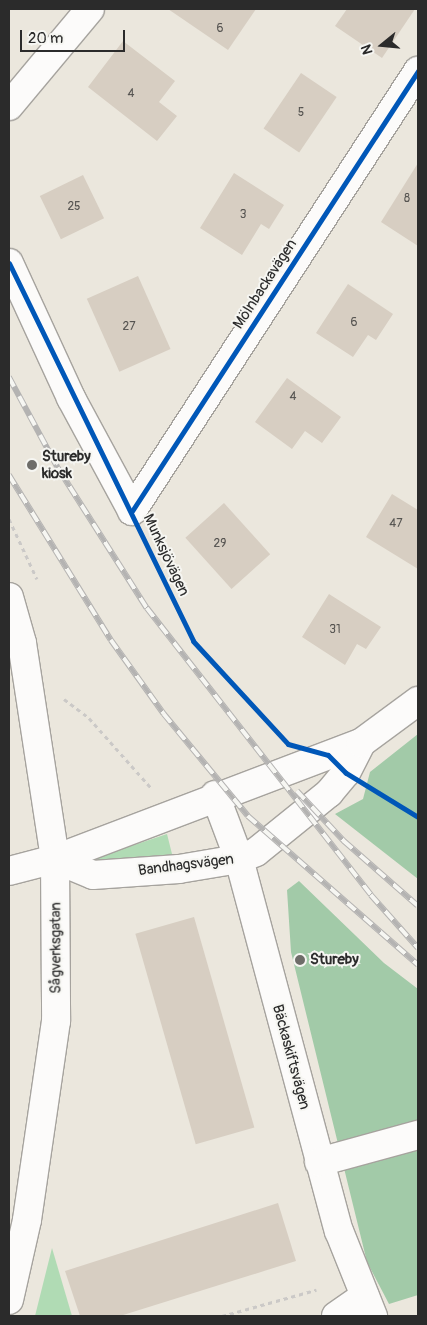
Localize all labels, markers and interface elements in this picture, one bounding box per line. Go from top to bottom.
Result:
scale bar [22,20,128,52]
north arrow [357,20,407,70]
house number: 6 [217,22,223,36]
text: 20 m [28,29,63,48]
text: N [358,43,377,57]
house number: 4 [128,87,134,101]
house number: 5 [298,106,304,120]
house number: 8 [404,192,410,206]
house number: 25 [67,200,81,214]
house number: 3 [240,208,246,222]
street label: Mölnbackavägen [229,236,301,332]
house number: 6 [351,316,357,330]
house number: 27 [122,320,136,334]
house number: 4 [290,390,296,404]
place label: Stureby kiosk [42,447,91,482]
marker: Stureby kiosk [26,459,38,471]
street label: Munksjövägen [139,511,193,599]
house number: 47 [389,517,403,531]
house number: 29 [214,537,226,551]
house number: 31 [329,623,341,637]
street label: Bandhagsvägen [137,850,235,880]
street label: Sågverksgatan [47,902,65,994]
place label: Stureby [310,951,359,969]
marker: Stureby [294,954,306,966]
street label: Bäckaskiftsvägen [268,1003,314,1111]

